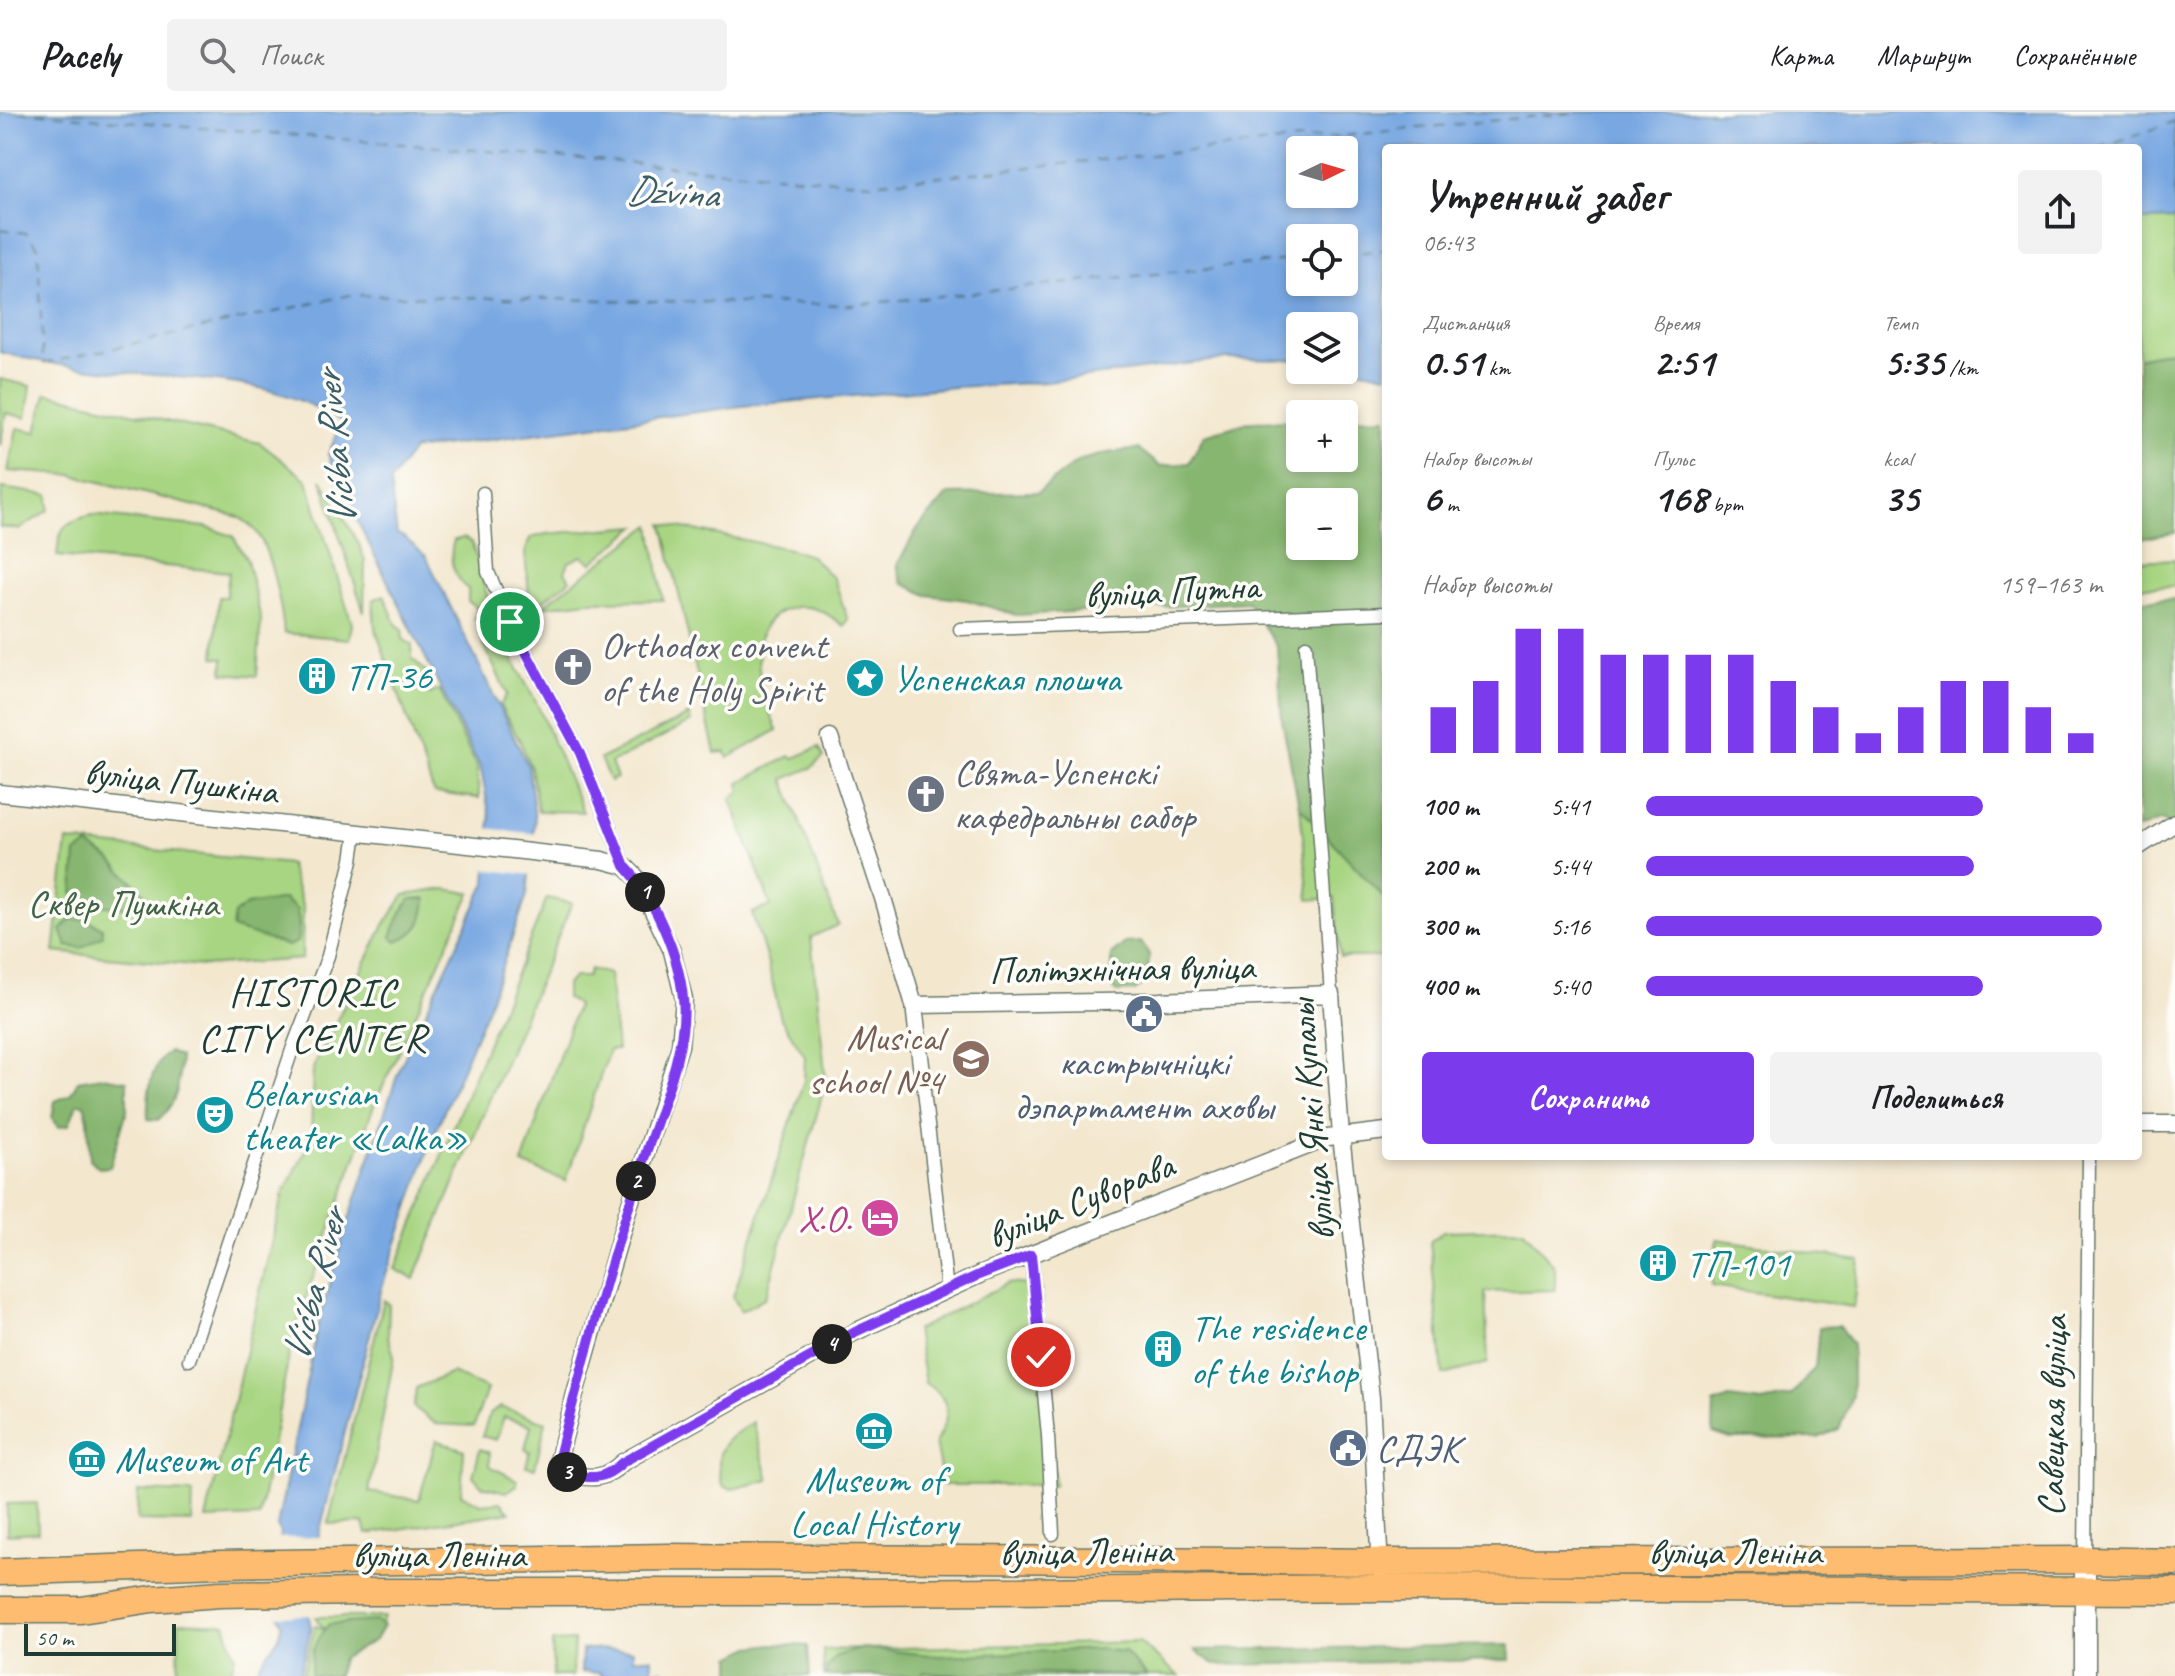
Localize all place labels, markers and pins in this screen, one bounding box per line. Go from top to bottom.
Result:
pin [476,588,544,656]
place label: Orthodox convent of the Holy Spirit [601,622,830,713]
church icon: Orthodox convent of the Holy Spirit [552,646,594,688]
place label: ТП-36 [345,653,434,700]
building icon: ТП-36 [296,655,338,697]
place label: Успенская плошча [893,655,1123,702]
place icon: Успенская плошча [844,657,886,699]
place label: Свята-Успенскі кафедральны сабор [954,749,1198,840]
church icon: Свята-Успенскі кафедральны сабор [905,773,947,815]
pin: 1 [625,872,665,912]
public building icon: кастрычніцкі дэпартамент аховы [1123,993,1165,1035]
place label: Musical school №4 [809,1014,950,1105]
school or university icon: Musical school №4 [950,1038,992,1080]
place label: кастрычніцкі дэпартамент аховы [1014,1039,1277,1130]
place label: Belarusian theater «Lalka» [243,1070,468,1161]
theatre icon: Belarusian theater «Lalka» [194,1094,236,1136]
pin: 2 [616,1161,656,1201]
place label: X.O. [798,1195,852,1242]
hotel icon: X.O. [859,1197,901,1239]
place label: ТП-101 [1686,1240,1792,1287]
building icon: ТП-101 [1637,1242,1679,1284]
place label: The residence of the bishop [1191,1304,1368,1395]
pin [1007,1323,1075,1391]
pin: 4 [812,1324,852,1364]
building icon: The residence of the bishop [1142,1328,1184,1370]
museum icon: Museum of Local History [853,1410,895,1452]
place label: СДЭК [1376,1425,1466,1472]
public building icon: СДЭК [1327,1427,1369,1469]
place label: Museum of Art [115,1436,310,1483]
museum icon: Museum of Art [66,1438,108,1480]
pin: 3 [547,1452,587,1492]
place label: Museum of Local History [790,1456,961,1547]

